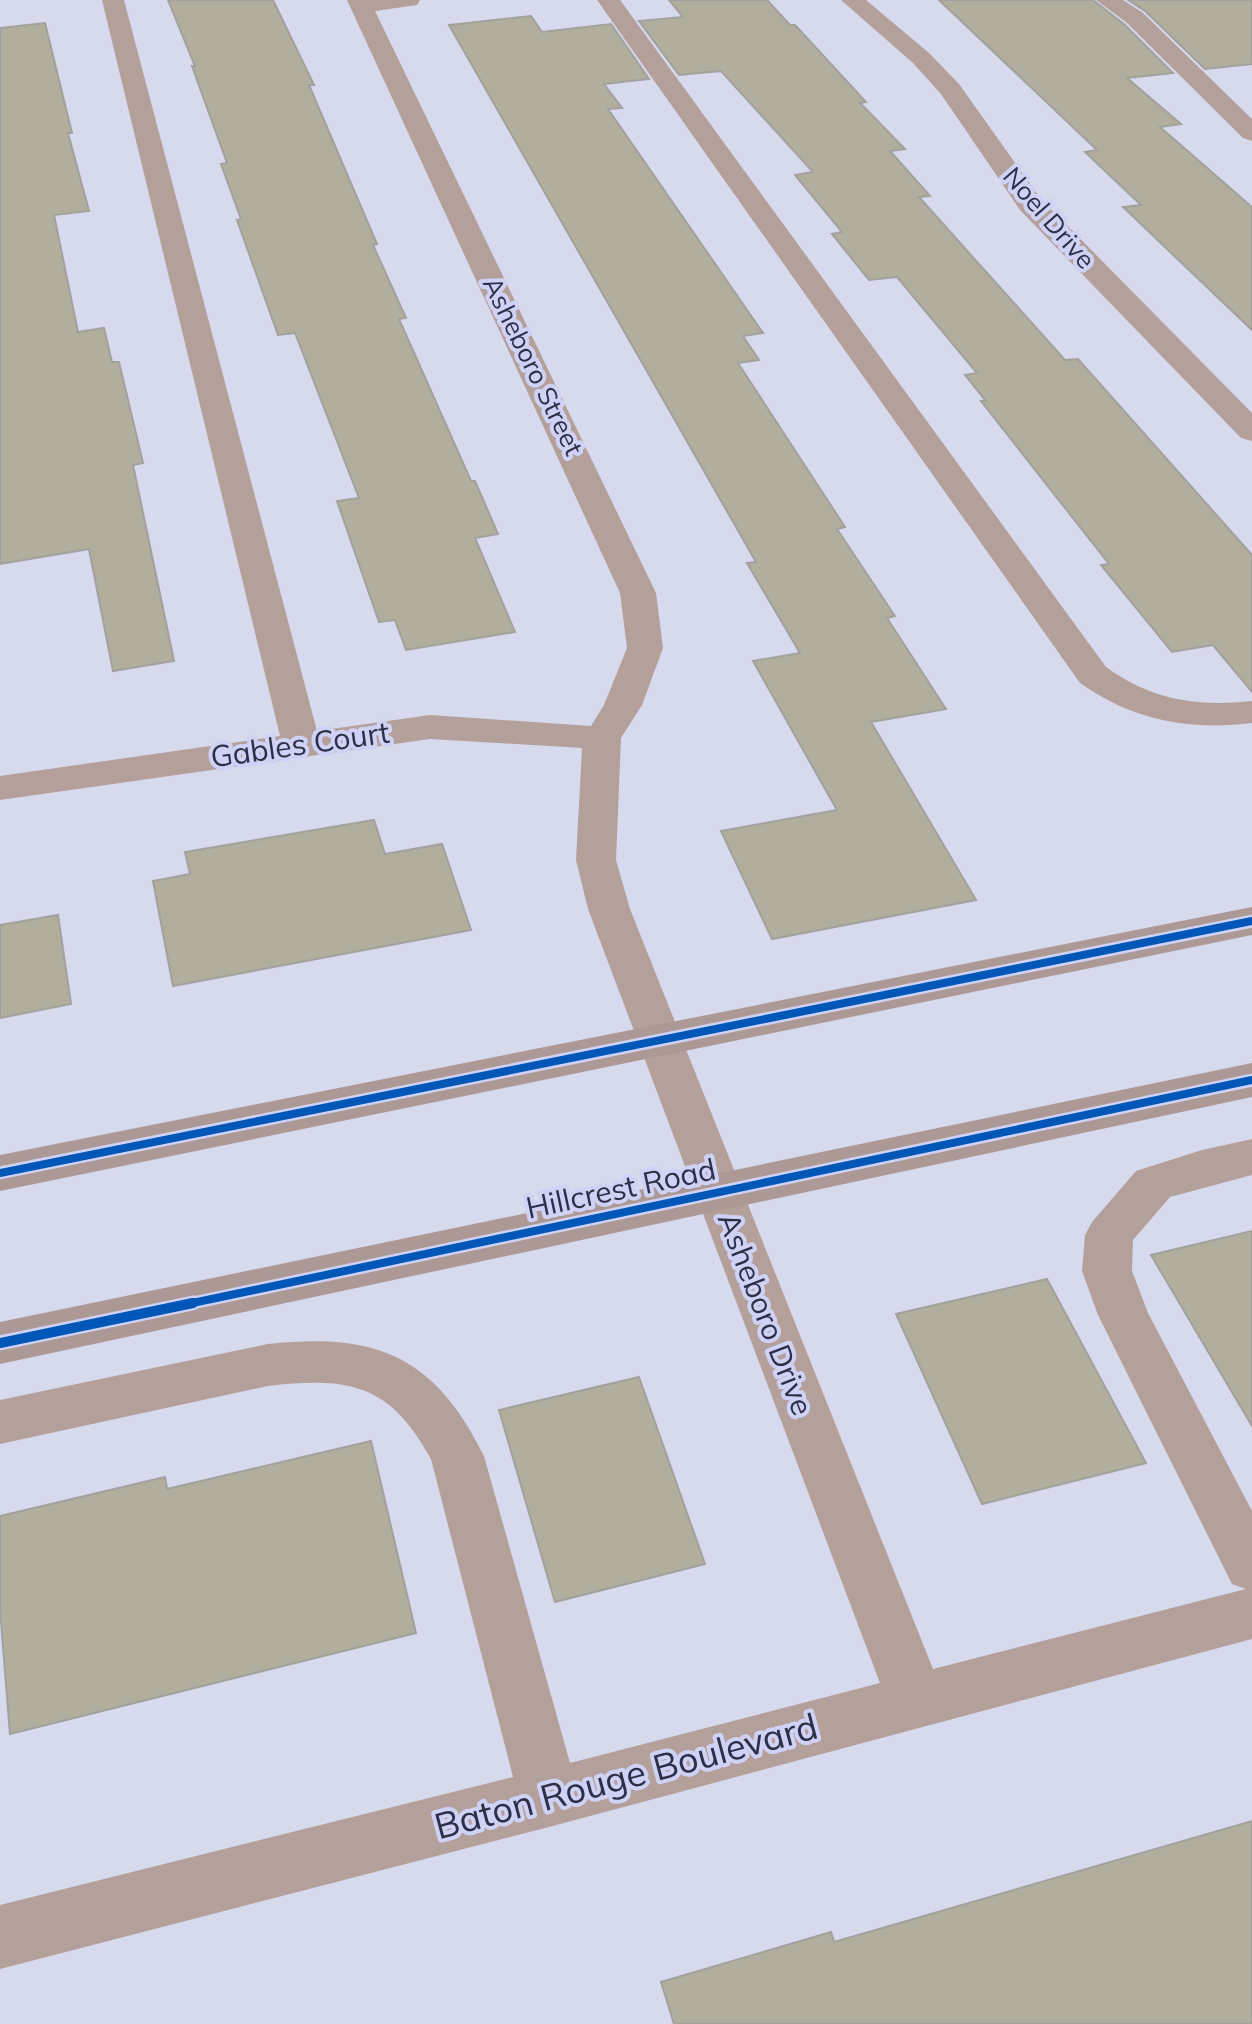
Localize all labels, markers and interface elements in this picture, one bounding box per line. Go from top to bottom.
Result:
street label: Noel Drive [996,160,1103,275]
street label: Asheboro Street [476,271,591,460]
street label: Gables Court [208,713,392,775]
street label: Hillcrest Road [523,1149,719,1227]
street label: Asheboro Drive [710,1207,822,1420]
street label: Baton Rouge Boulevard [429,1703,822,1848]

